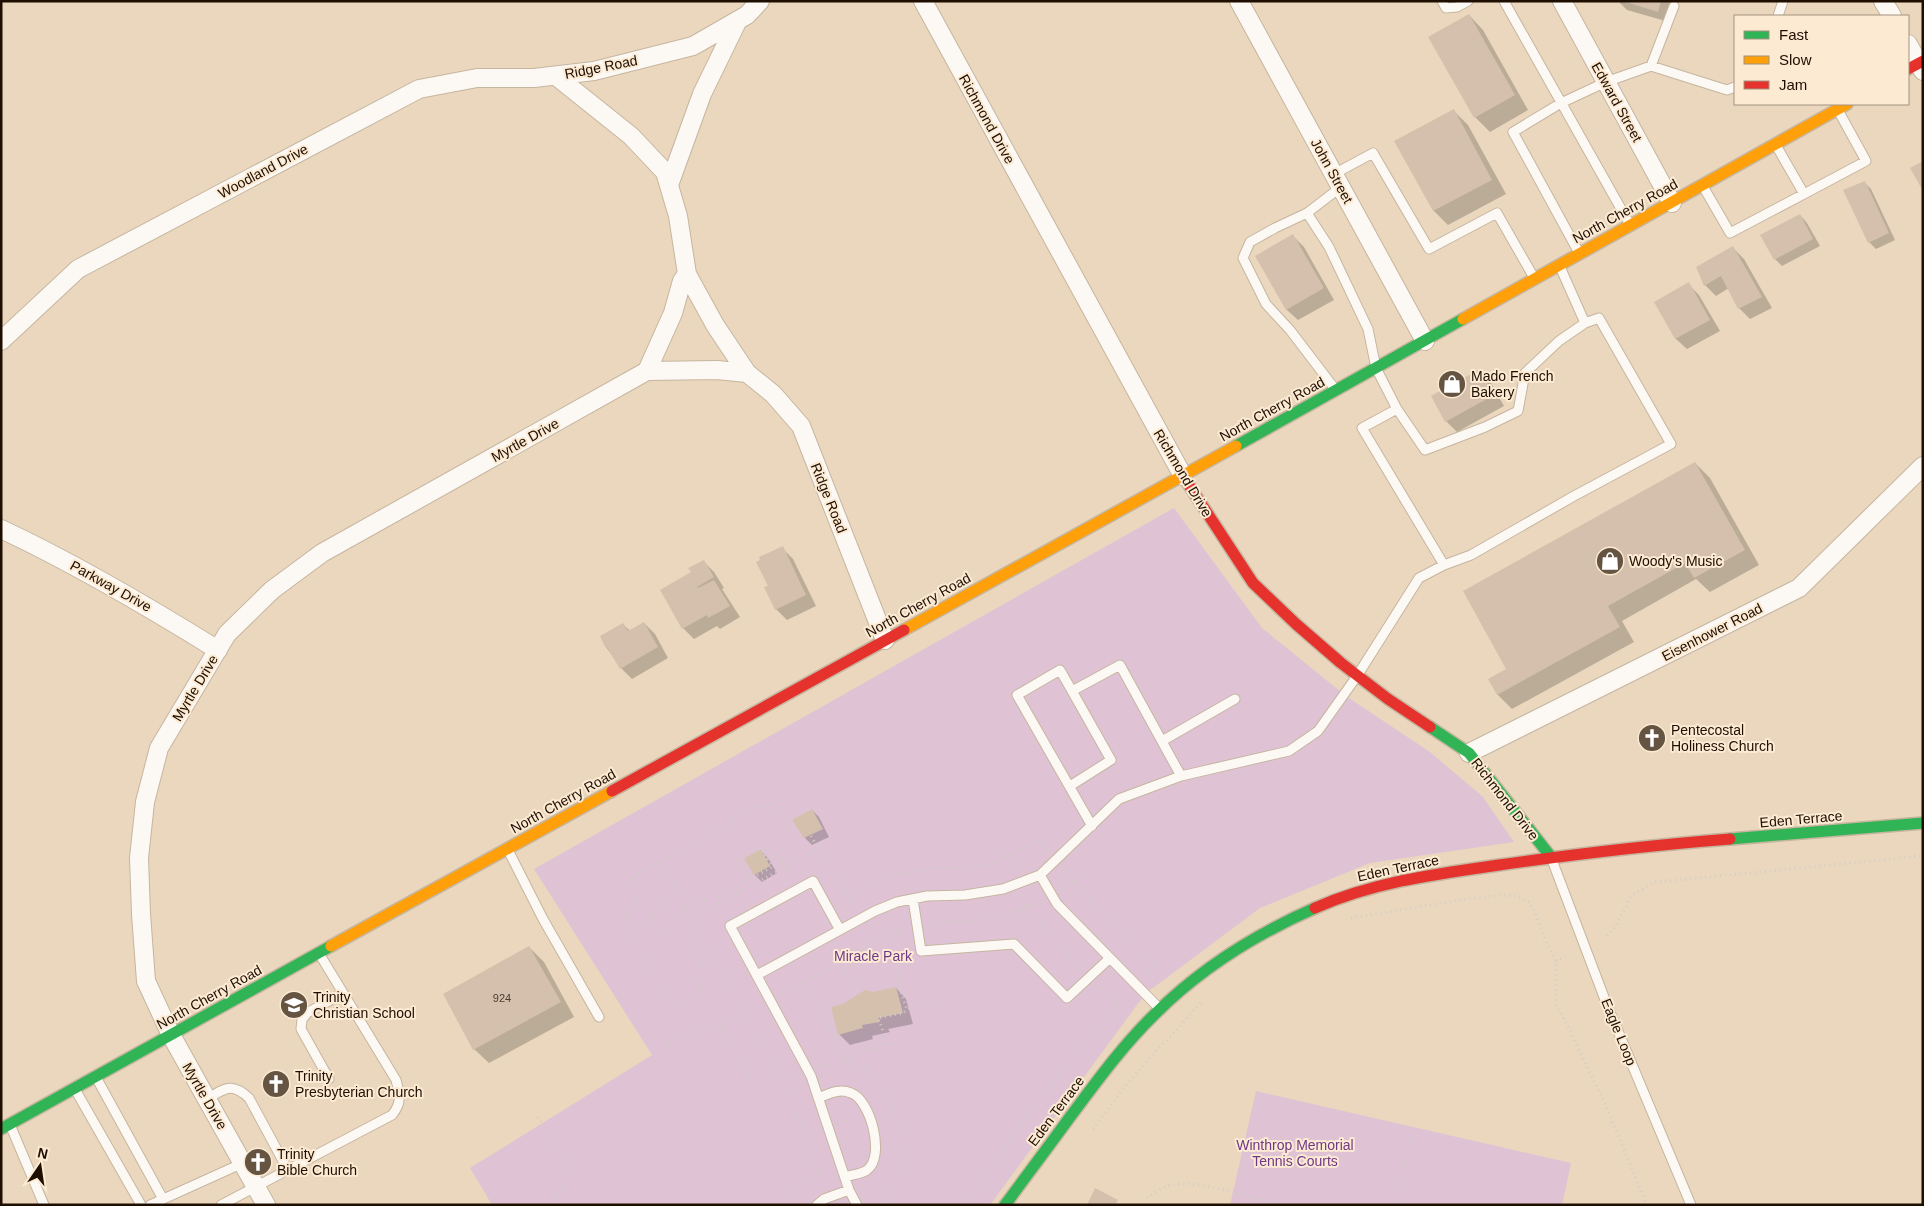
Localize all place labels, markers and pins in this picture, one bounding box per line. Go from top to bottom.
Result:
place label: Mado French Bakery [1471,368,1553,400]
shop icon: Mado French Bakery [1437,369,1467,399]
shop icon: Woody's Music [1595,546,1625,576]
place label: Woody's Music [1629,553,1722,569]
place label: Pentecostal Holiness Church [1671,722,1774,754]
church icon: Pentecostal Holiness Church [1637,723,1667,753]
place label: Trinity Christian School [313,989,415,1021]
school or university icon: Trinity Christian School [279,990,309,1020]
place label: Trinity Presbyterian Church [295,1068,423,1100]
church icon: Trinity Presbyterian Church [261,1069,291,1099]
place label: Trinity Bible Church [277,1146,357,1178]
church icon: Trinity Bible Church [243,1147,273,1177]

